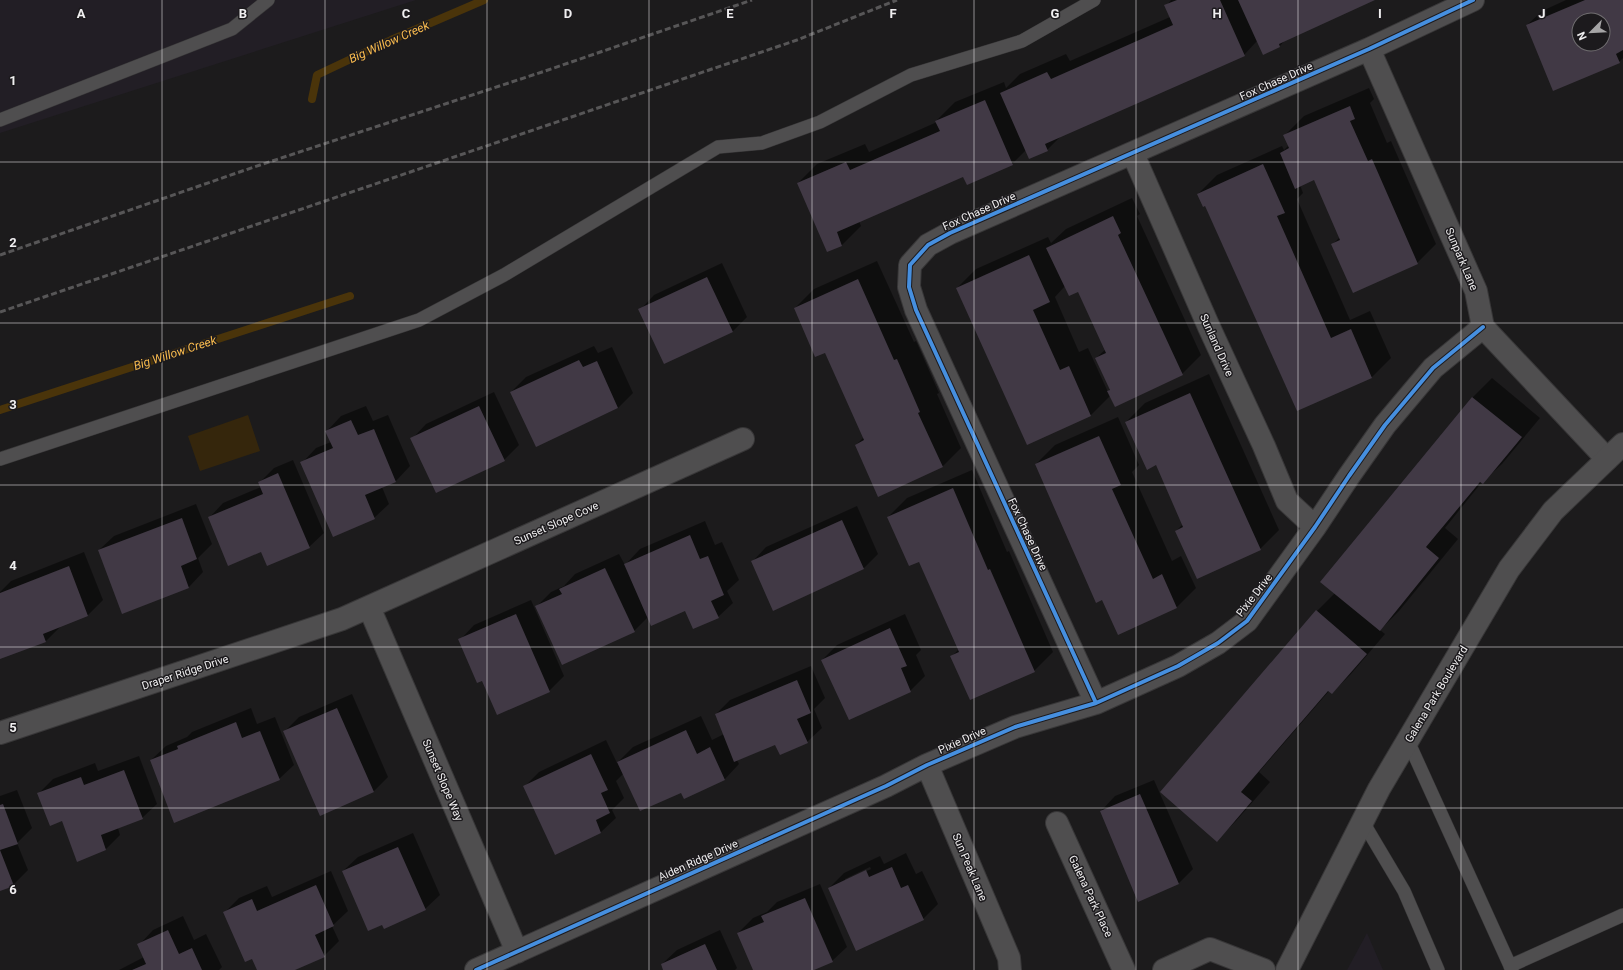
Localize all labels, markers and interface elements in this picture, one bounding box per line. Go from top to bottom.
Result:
text: A [77,6,86,21]
text: B [239,6,247,21]
text: C [402,6,411,21]
text: D [564,6,572,21]
text: E [726,6,734,21]
text: F [889,6,897,21]
text: G [1051,6,1060,21]
text: H [1212,6,1222,21]
text: I [1378,6,1382,21]
text: J [1538,6,1546,21]
north arrow [1571,12,1611,52]
water label: Big Willow Creek [347,18,432,66]
text: N [1575,29,1590,42]
street label: Fox Chase Drive [1238,59,1315,103]
text: 1 [9,73,17,88]
street label: Fox Chase Drive [941,189,1018,233]
street label: Sunpark Lane [1443,226,1481,293]
text: 2 [9,235,17,250]
street label: Sunland Drive [1197,312,1236,379]
water label: Big Willow Creek [132,333,219,373]
text: 3 [9,397,17,412]
street label: Fox Chase Drive [1005,496,1050,573]
street label: Sunset Slope Cove [512,499,601,548]
text: 4 [9,558,17,573]
street label: Pixie Drive [1234,571,1275,619]
street label: Galena Park Boulevard [1402,644,1470,745]
street label: Draper Ridge Drive [140,652,230,693]
text: 5 [9,720,17,735]
street label: Pixie Drive [936,724,988,757]
street label: Sunset Slope Way [419,737,466,824]
street label: Sun Peak Lane [949,831,990,903]
street label: Aiden Ridge Drive [656,837,740,884]
street label: Galena Park Place [1066,853,1115,939]
text: 6 [9,882,17,897]

